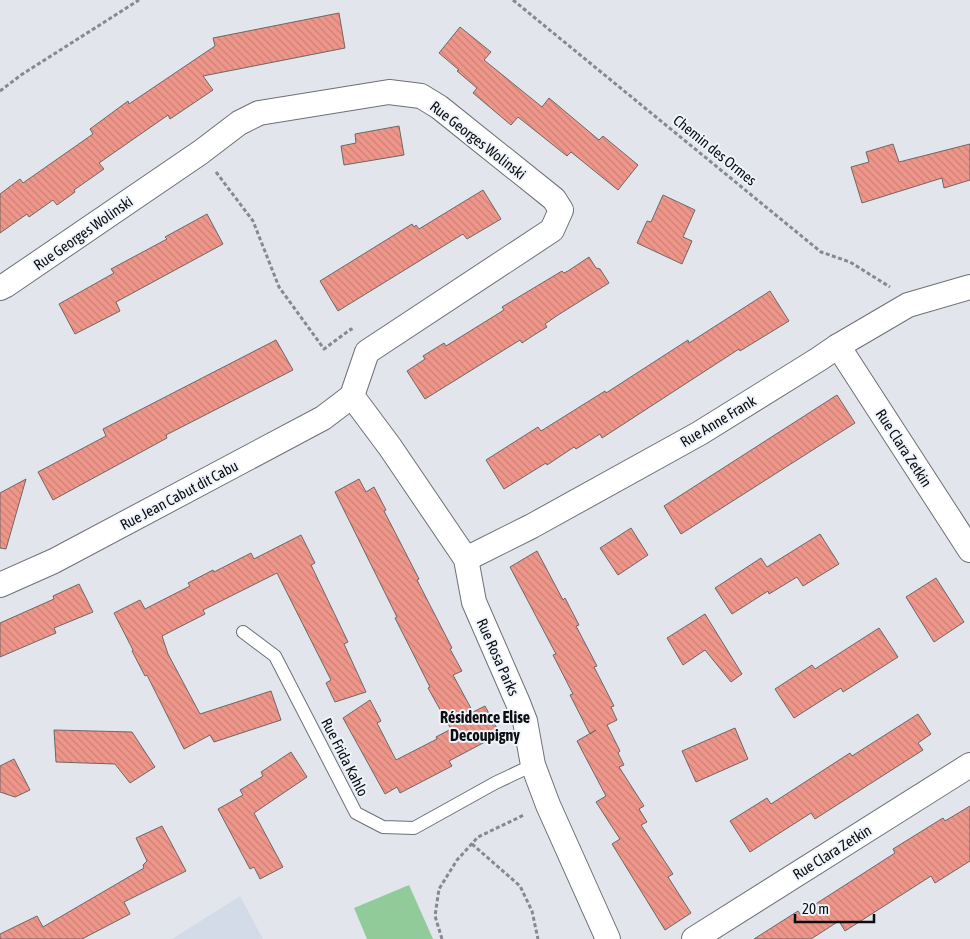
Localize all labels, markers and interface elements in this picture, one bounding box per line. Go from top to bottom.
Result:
street label: Rue Georges Wolinski [427,97,529,183]
street label: Chemin des Ormes [670,111,760,189]
street label: Rue Georges Wolinski [30,193,136,273]
street label: Rue Anne Frank [677,392,759,450]
street label: Rue Clara Zetkin [873,406,935,490]
street label: Rue Jean Cabut dit Cabu [117,457,241,533]
street label: Rue Rosa Parks [473,616,523,698]
district label: Résidence Elise Decoupigny [440,708,530,744]
street label: Rue Frida Kahlo [318,715,372,799]
street label: Rue Clara Zetkin [790,821,874,883]
scale bar [795,892,874,924]
text: 20 m [802,900,829,917]

